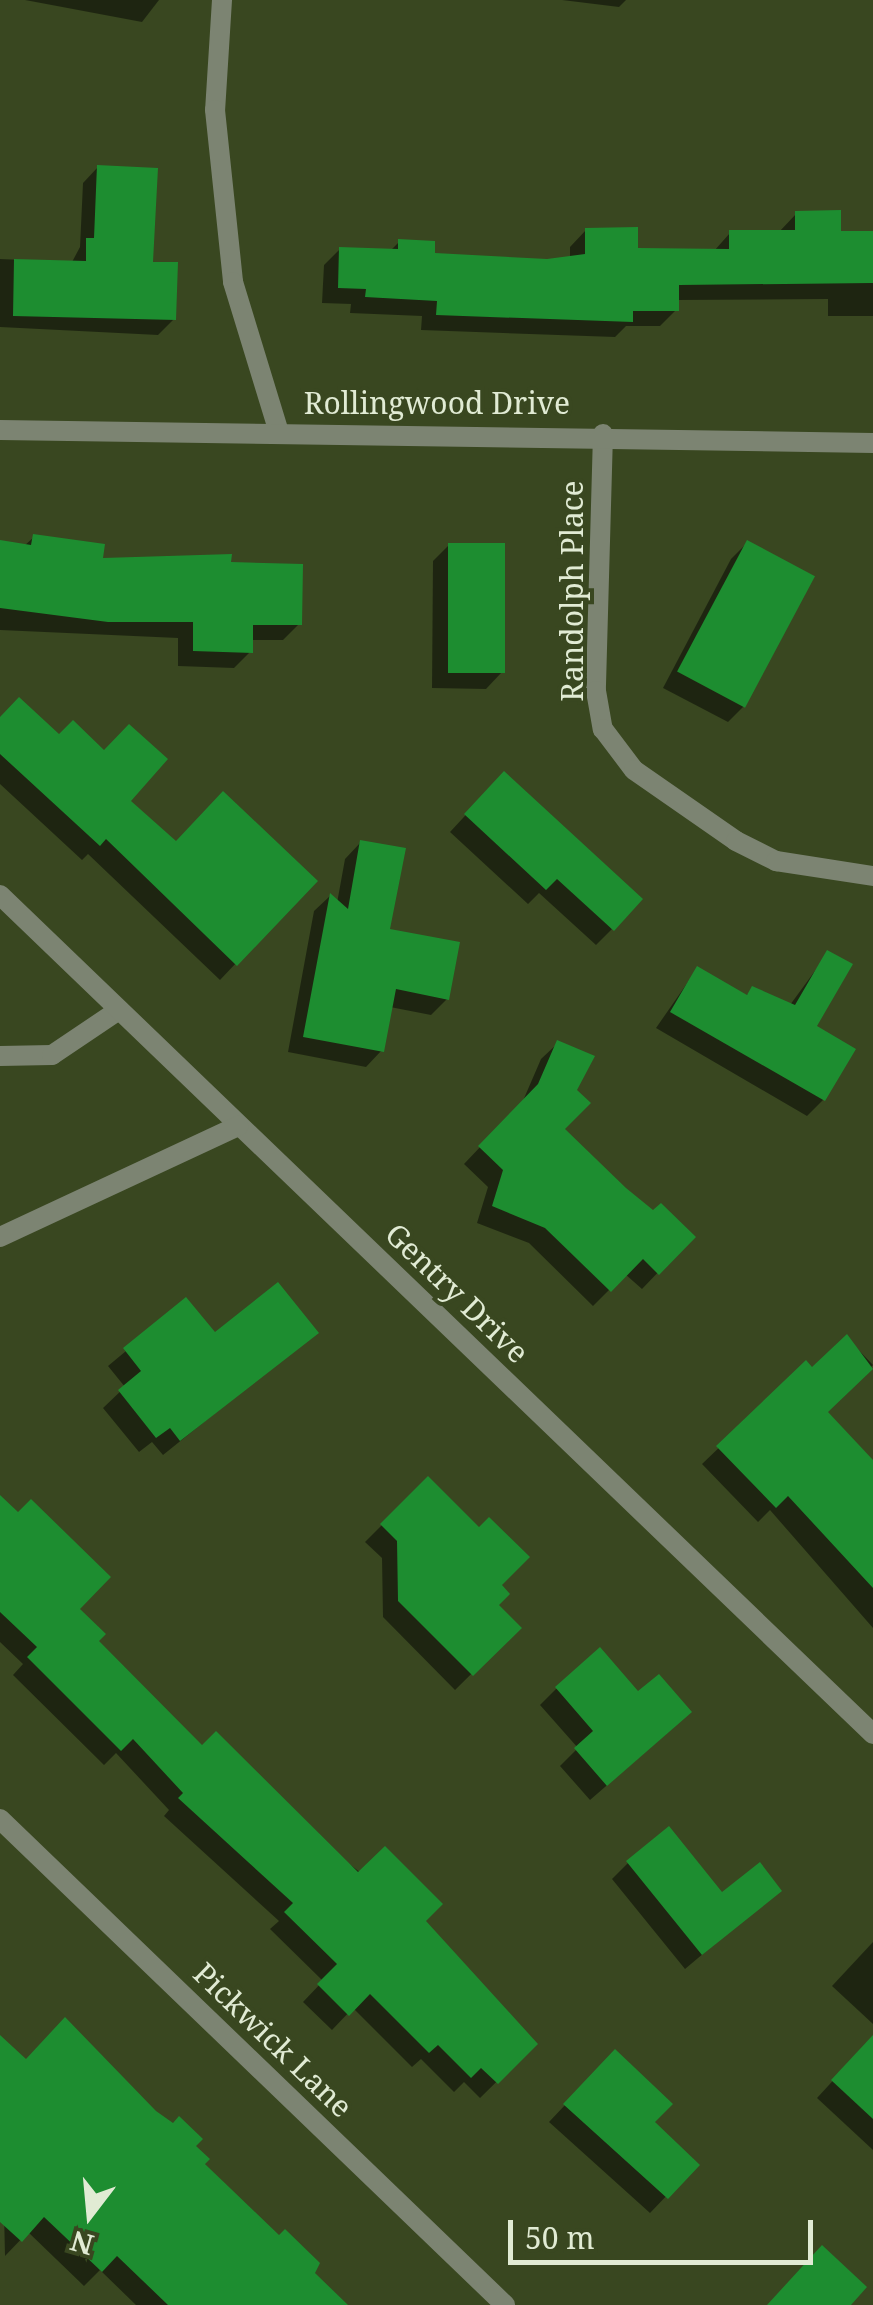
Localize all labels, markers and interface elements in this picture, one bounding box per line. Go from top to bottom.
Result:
street label: Rollingwood Drive [304,385,570,421]
street label: Randolph Place [554,480,590,702]
street label: Gentry Drive [378,1216,536,1370]
street label: Pickwick Lane [186,1955,360,2125]
north arrow [40,2165,140,2265]
scale bar [513,2200,818,2262]
text: 50 m [525,2217,595,2258]
text: N [66,2223,98,2265]

